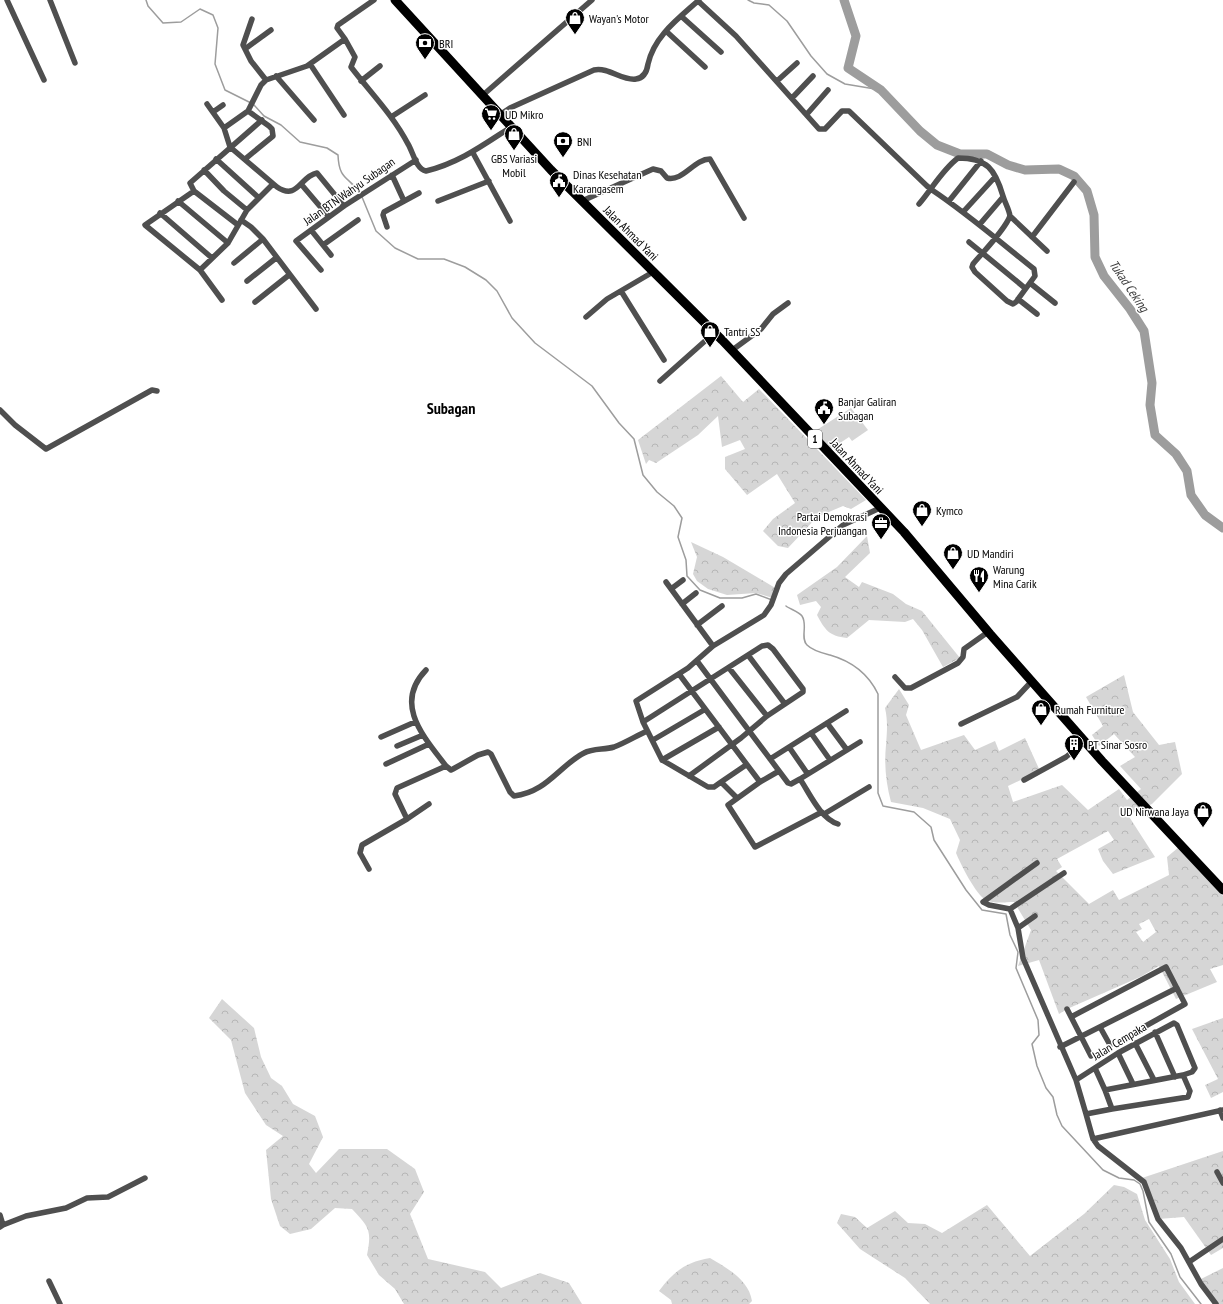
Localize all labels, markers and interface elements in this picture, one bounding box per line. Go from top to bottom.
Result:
shop icon: Wayan's Motor [564,7,586,35]
place label: Wayan's Motor [589,11,649,26]
bank icon: BRI [414,32,436,60]
place label: BRI [439,36,453,51]
supermarket icon: UD Mikro [480,103,502,131]
place label: UD Mikro [505,107,543,122]
shop icon: GBS Variasi Mobil [503,123,525,151]
bank icon: BNI [552,130,574,158]
place label: BNI [577,134,592,149]
place label: GBS Variasi Mobil [491,151,537,180]
street label: Jalan BTN Wahyu Subagan [300,154,398,229]
place label: Dinas Kesehatan Karangasem [573,167,641,196]
public building icon: Dinas Kesehatan Karangasem [548,170,570,198]
street label: Jalan Ahmad Yani [600,202,661,263]
water label: Tukad Ceking [1105,257,1153,316]
shop icon: Tantri SS [699,320,721,348]
place label: Tantri SS [724,324,760,339]
place label: Banjar Galiran Subagan [838,394,896,423]
public building icon: Banjar Galiran Subagan [813,397,835,425]
district label: Subagan [427,398,475,418]
road number: 1 [808,430,822,448]
street label: Jalan Ahmad Yani [827,434,887,497]
shop icon: Kymco [911,499,933,527]
place label: Kymco [936,503,963,518]
place label: Partai Demokrasi Indonesia Perjuangan [778,509,867,538]
office icon: Partai Demokrasi Indonesia Perjuangan [870,512,892,540]
shop icon: UD Mandiri [942,542,964,570]
place label: UD Mandiri [967,546,1014,561]
place label: Warung Mina Carik [993,562,1037,591]
restaurant icon: Warung Mina Carik [968,565,990,593]
shop icon: Rumah Furniture [1030,698,1052,726]
place label: Rumah Furniture [1055,702,1125,717]
building icon: PT Sinar Sosro [1063,733,1085,761]
place label: PT Sinar Sosro [1088,737,1147,752]
shop icon: UD Nirwana Jaya [1192,800,1214,828]
place label: UD Nirwana Jaya [1120,804,1189,819]
street label: Jalan Cempaka [1088,1019,1149,1064]

